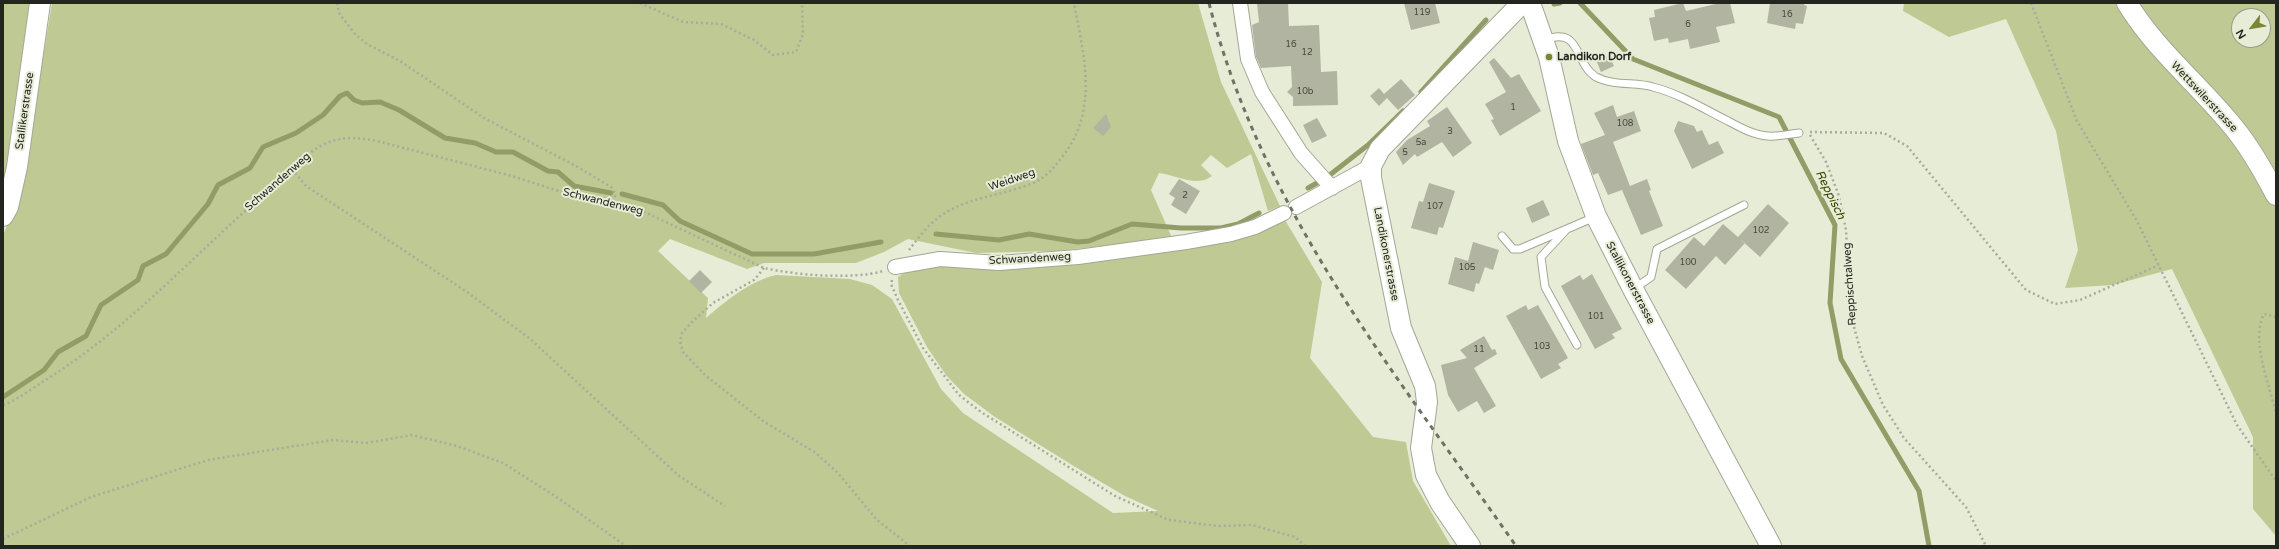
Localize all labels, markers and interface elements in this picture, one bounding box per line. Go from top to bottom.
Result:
house number: 119 [1414,8,1430,18]
north arrow [2231,8,2271,48]
house number: 16 [1781,10,1793,20]
house number: 6 [1685,20,1691,30]
text: N [2233,27,2249,41]
house number: 16 [1285,40,1297,50]
house number: 12 [1301,48,1313,58]
place label: Landikon Dorf [1557,50,1631,64]
marker: Landikon Dorf [1544,52,1554,62]
street label: Wettswilerstrasse [2168,59,2240,135]
street label: Stallikerstrasse [13,71,37,151]
house number: 10b [1297,87,1313,97]
house number: 1 [1510,103,1516,113]
house number: 108 [1617,119,1633,129]
house number: 3 [1447,127,1453,137]
house number: 5a [1416,138,1426,148]
house number: 5 [1402,148,1408,158]
street label: Schwandenweg [243,150,313,214]
street label: Weidweg [987,166,1037,194]
water label: Reppisch [1812,168,1848,222]
street label: Schwandenweg [561,186,645,218]
house number: 2 [1182,191,1188,201]
house number: 107 [1427,202,1443,212]
street label: Landikonerstrasse [1370,206,1402,302]
house number: 102 [1753,226,1769,236]
street label: Stallikonerstrasse [1603,240,1657,326]
street label: Reppischtalweg [1841,242,1859,326]
street label: Schwandenweg [989,250,1071,268]
house number: 100 [1680,258,1696,268]
house number: 105 [1459,263,1475,273]
house number: 101 [1588,312,1604,322]
house number: 103 [1534,342,1550,352]
house number: 11 [1473,345,1485,355]

